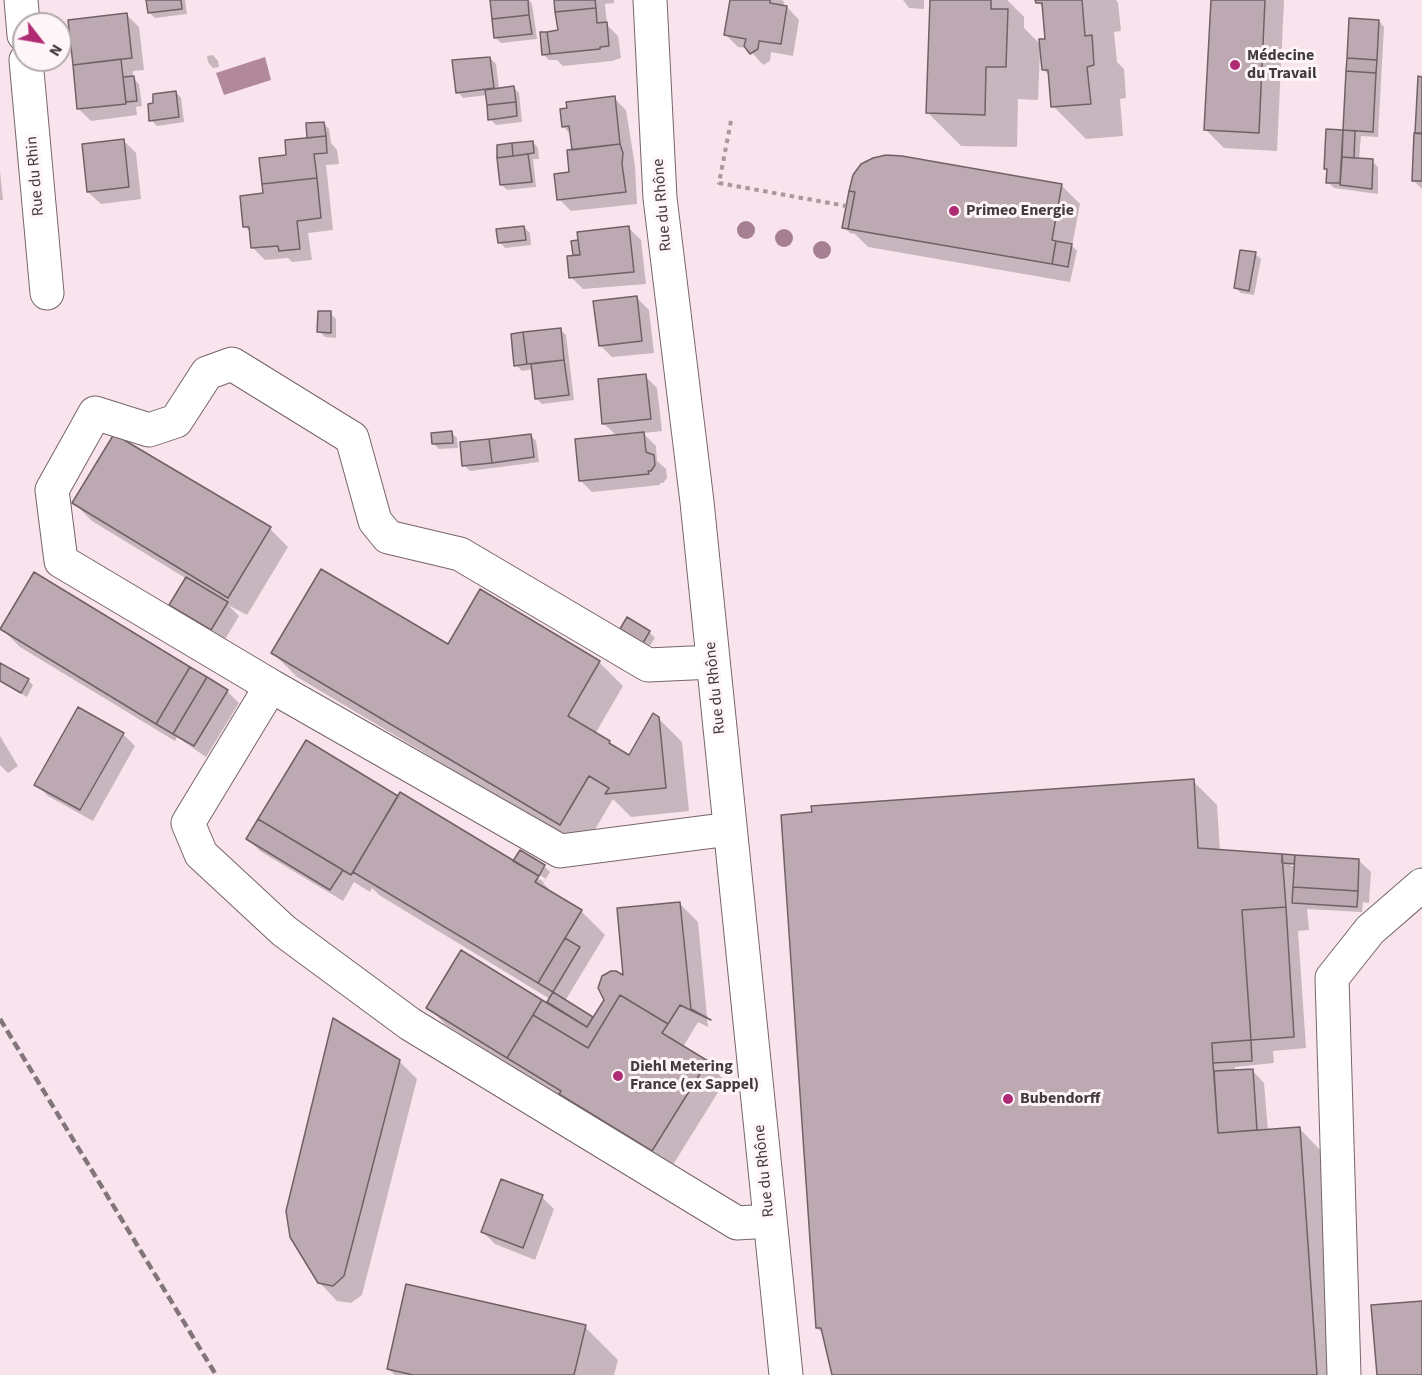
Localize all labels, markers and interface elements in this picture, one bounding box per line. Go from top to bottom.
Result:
north arrow [12,12,72,72]
text: N [44,40,68,60]
place label: Médecine du Travail [1247,46,1317,84]
marker: Médecine du Travail [1228,58,1242,72]
street label: Rue du Rhin [23,135,49,217]
street label: Rue du Rhône [649,158,677,252]
place label: Primeo Energie [966,201,1074,221]
marker: Primeo Energie [947,204,961,218]
street label: Rue du Rhône [702,641,730,735]
place label: Diehl Metering France (ex Sappel) [630,1057,759,1095]
marker: Diehl Metering France (ex Sappel) [611,1069,625,1083]
place label: Bubendorff [1020,1089,1100,1109]
marker: Bubendorff [1001,1092,1015,1106]
street label: Rue du Rhône [751,1124,779,1218]

